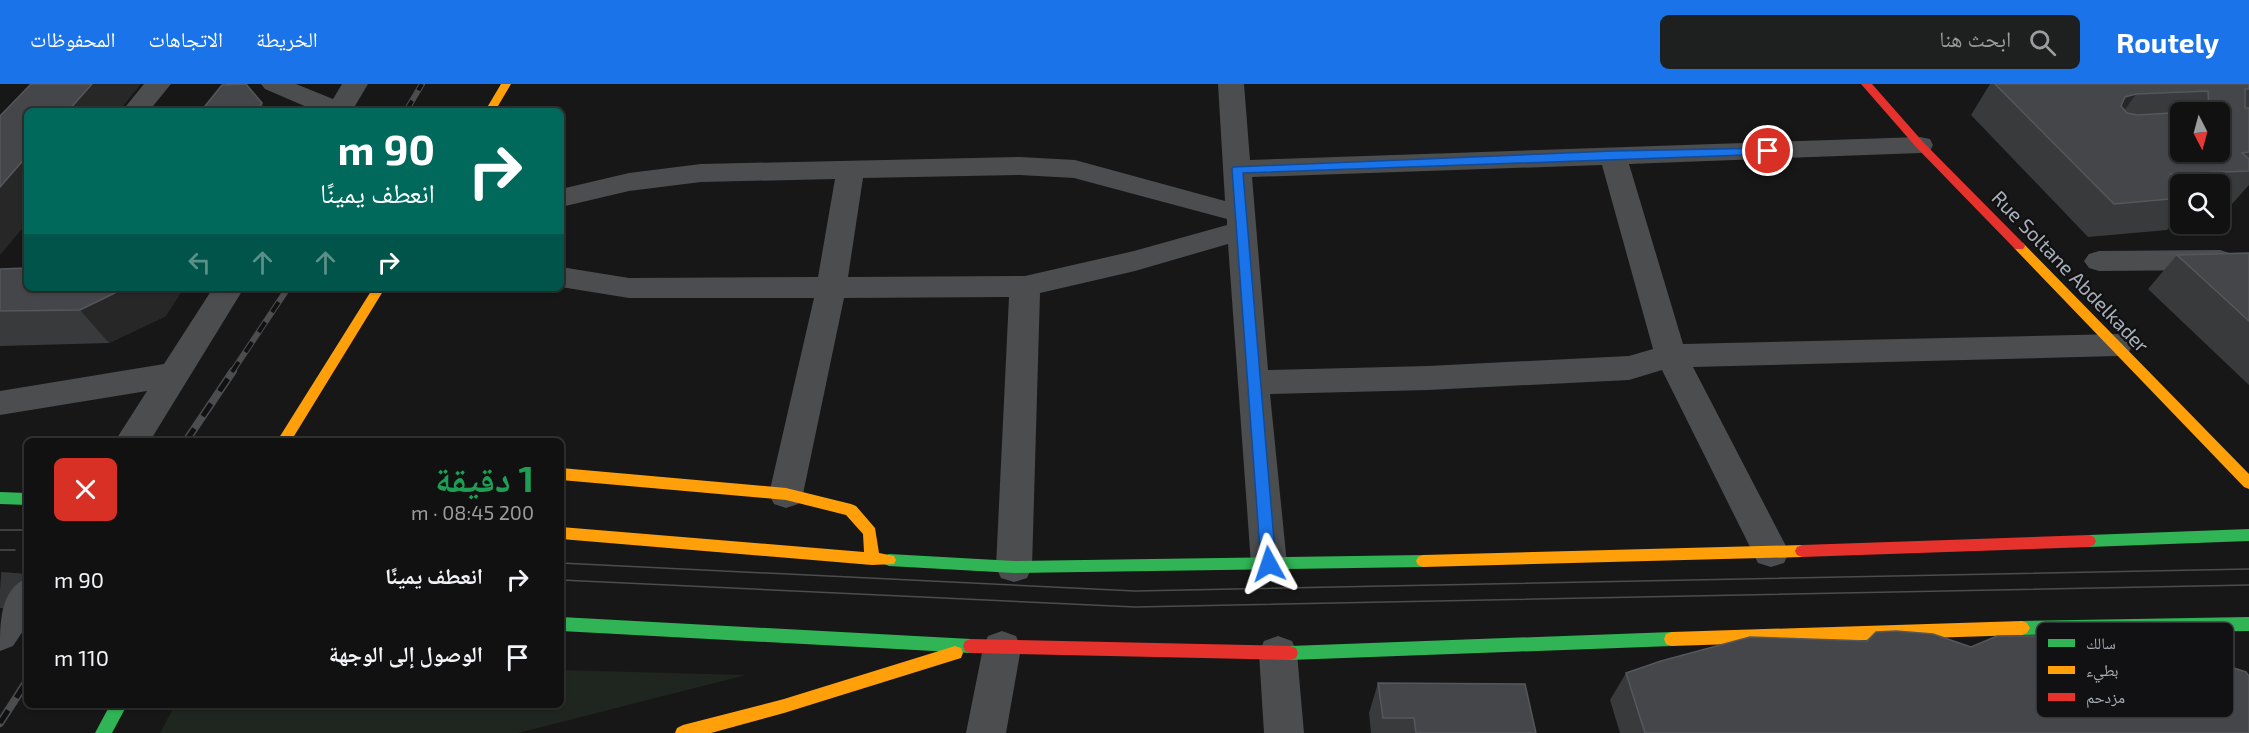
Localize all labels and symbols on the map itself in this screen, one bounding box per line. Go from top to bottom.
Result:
north arrow [2170,102,2230,162]
pin [1742,125,1793,176]
street label: Rue Soltane Abdelkader [1987,185,2155,357]
position arrow [1237,532,1301,596]
legend [2036,622,2234,718]
text: سالك [2086,633,2116,652]
text: بطيء [2086,660,2118,683]
text: مزدحم [2086,687,2125,708]

